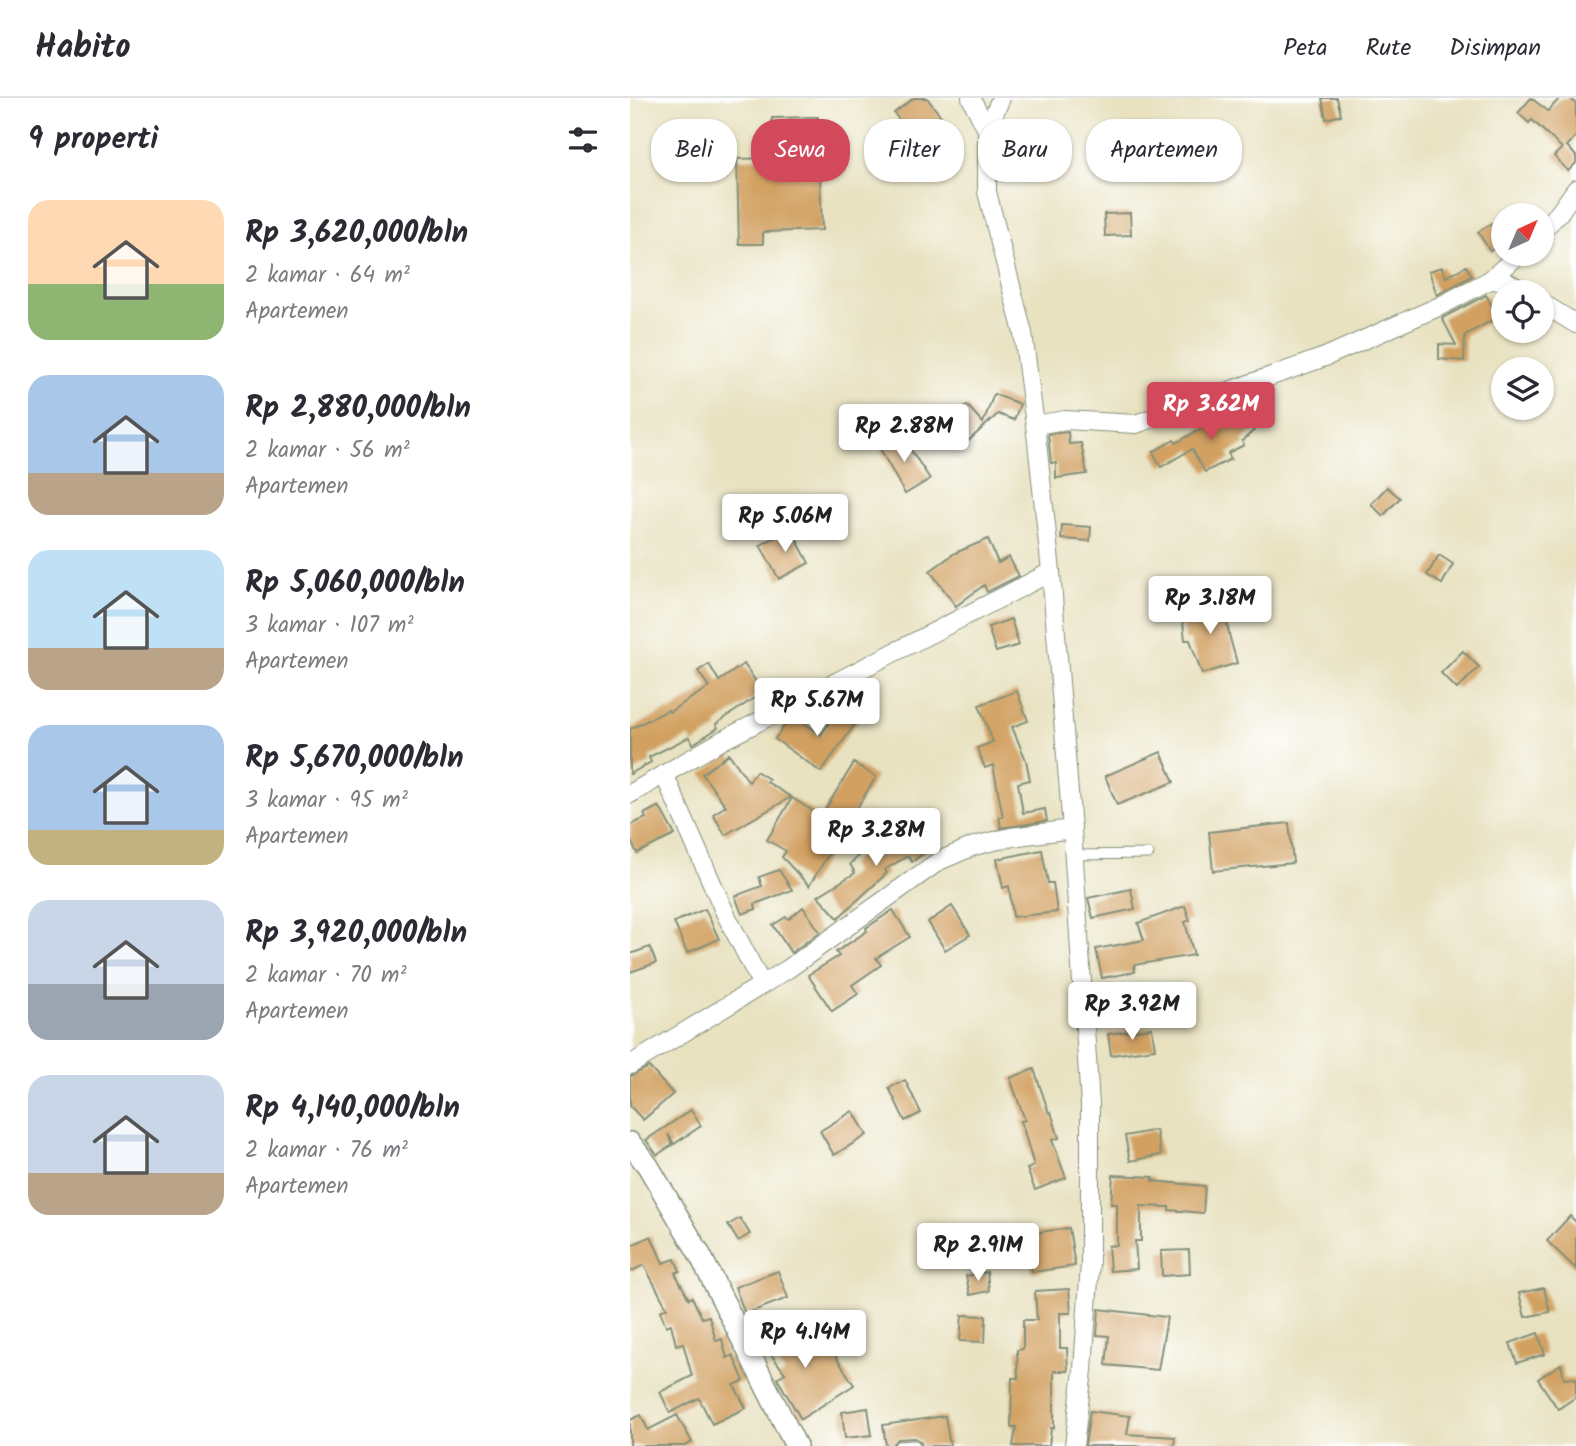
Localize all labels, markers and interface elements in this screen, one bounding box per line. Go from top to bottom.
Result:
text: Habito [35,22,131,75]
text: Peta [1283,29,1328,68]
text: Rute [1366,29,1411,68]
text: Disimpan [1449,29,1541,68]
text: 9 properti [28,116,158,164]
chip: Beli [651,119,737,182]
chip: Sewa [751,119,850,182]
chip: Filter [864,119,964,182]
chip: Baru [978,119,1072,182]
chip: Apartemen [1086,119,1242,182]
icon: filters [564,121,602,159]
north arrow [1491,203,1554,266]
map controls [1491,203,1554,420]
text: Rp 3,620,000/bln [245,210,468,258]
icon: home [84,228,168,312]
text: 2 kamar · 64 m² [245,258,410,294]
button: locate [1491,280,1554,343]
text: Apartemen [245,294,349,330]
button: layers [1491,357,1554,420]
pin: Rp 3.62M [1139,382,1283,442]
text: Rp 2,880,000/bln [245,385,471,433]
text: Rp 3.62M [1163,387,1259,423]
icon: home [84,403,168,487]
pin: Rp 2.88M [832,404,976,464]
text: Rp 2.88M [855,409,953,445]
text: 2 kamar · 56 m² [245,433,410,469]
text: Apartemen [245,469,349,505]
pin: Rp 5.06M [713,494,857,554]
text: Rp 5.06M [738,499,832,535]
text: Rp 5,060,000/bln [245,560,465,608]
pin: Rp 3.18M [1138,576,1282,636]
icon: home [84,578,168,662]
text: Rp 3.18M [1165,581,1256,617]
text: 3 kamar · 107 m² [245,608,413,644]
text: Apartemen [245,644,349,680]
pin: Rp 5.67M [745,678,889,738]
text: Rp 5.67M [771,683,863,719]
text: Rp 5,670,000/bln [245,735,464,783]
icon: home [84,753,168,837]
text: 3 kamar · 95 m² [245,783,408,819]
pin: Rp 3.28M [804,808,948,868]
text: Rp 3.28M [827,813,925,849]
text: Apartemen [245,819,349,855]
text: Rp 3,920,000/bln [245,910,467,958]
icon: home [84,928,168,1012]
text: 2 kamar · 70 m² [245,958,406,994]
pin: Rp 3.92M [1060,982,1204,1042]
text: Rp 3.92M [1084,987,1180,1023]
text: Apartemen [245,994,349,1030]
text: Rp 4,140,000/bln [245,1085,460,1133]
icon: home [84,1103,168,1187]
text: 2 kamar · 76 m² [245,1133,408,1169]
text: Apartemen [245,1169,349,1205]
pin: Rp 2.91M [906,1224,1050,1283]
text: Rp 2.91M [933,1228,1023,1264]
pin: Rp 4.14M [733,1310,877,1370]
text: Rp 4.14M [760,1315,850,1351]

